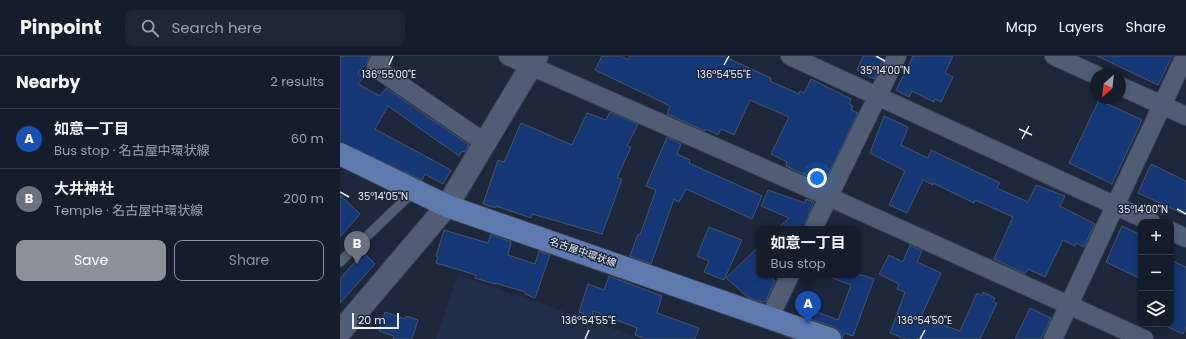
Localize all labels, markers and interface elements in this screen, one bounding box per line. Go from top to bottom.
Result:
search box [125,10,405,46]
text: Pinpoint [20,14,101,41]
icon: search [139,17,161,39]
text: Search here [171,17,262,38]
text: Map [1006,17,1037,37]
text: Layers [1059,17,1103,37]
text: Share [1125,17,1166,37]
text: 35°14'00"N [860,63,910,78]
text: 136°55'00"E [362,67,416,82]
text: 136°54'55"E [697,67,751,82]
north arrow [1090,68,1126,104]
text: Nearby [16,70,80,94]
text: 2 results [270,72,324,91]
text: 如意一丁目 [54,118,129,139]
text: A [24,129,34,148]
text: 60 m [291,129,324,148]
text: Bus stop · 名古屋中環状線 [54,141,210,160]
your location [807,168,827,188]
text: 大井神社 [54,178,114,199]
text: B [25,189,33,208]
text: 200 m [283,189,324,208]
text: 35°14'05"N [358,189,408,204]
text: Temple · 名古屋中環状線 [54,201,203,220]
text: 35°14'00"N [1118,202,1168,217]
map controls [1138,219,1174,327]
button: + [1138,219,1174,255]
popup [756,226,860,278]
pin: B [344,231,370,264]
text: 如意一丁目 [770,232,846,253]
street label: 名古屋中環状線 [547,234,619,270]
button: Save [16,240,166,281]
button: Share [174,240,324,281]
text: Bus stop [770,254,826,273]
button: − [1138,255,1174,291]
pin: A [795,291,821,324]
button: layers [1138,291,1174,327]
scale bar [352,311,399,330]
text: 20 m [358,312,386,328]
text: 136°54'55"E [562,313,616,328]
text: 136°54'50"E [898,313,952,328]

